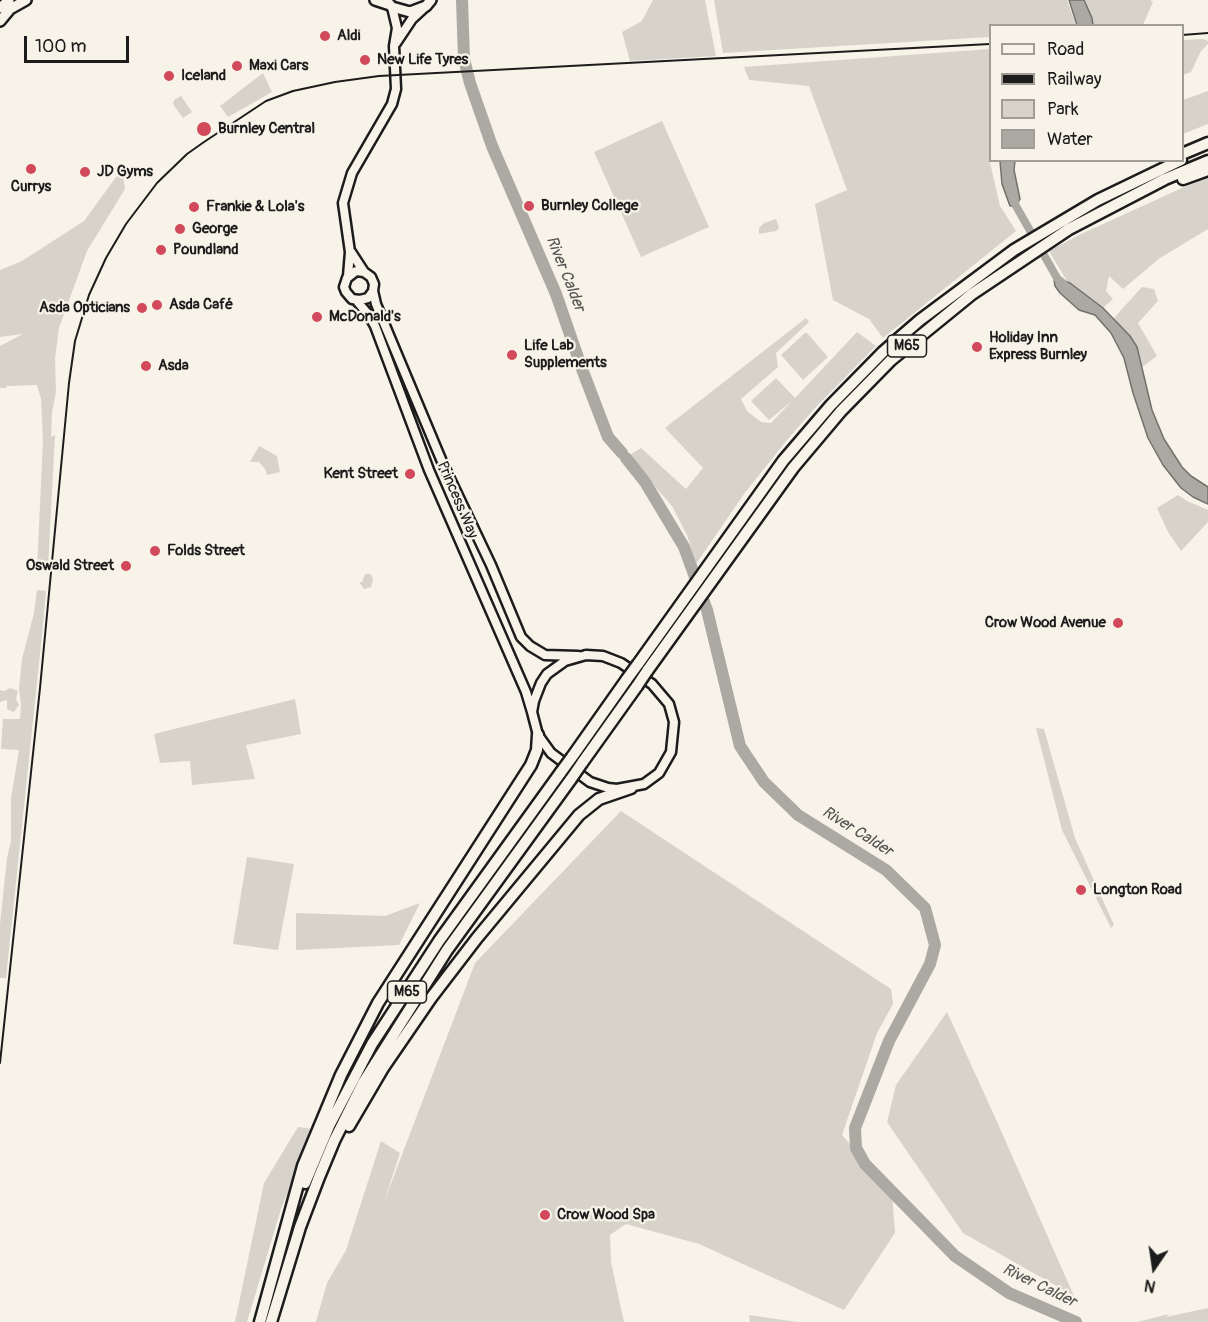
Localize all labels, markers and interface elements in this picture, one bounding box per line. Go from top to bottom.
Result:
scale bar [27,24,132,62]
legend [989,24,1184,162]
place label: Aldi [337,27,360,45]
marker: Aldi [318,29,332,43]
text: 100 m [35,35,87,58]
text: Road [1047,38,1084,61]
place label: New Life Tyres [377,51,468,69]
marker: New Life Tyres [358,53,372,67]
place label: Maxi Cars [249,57,308,75]
marker: Maxi Cars [230,59,244,73]
place label: Iceland [181,67,226,85]
text: Railway [1047,68,1102,91]
marker: Iceland [162,69,176,83]
text: Park [1047,98,1079,121]
marker: Burnley Central [195,120,213,138]
place label: Burnley Central [218,120,315,138]
text: Water [1047,128,1093,151]
marker: Currys [24,162,38,176]
place label: JD Gyms [97,163,153,181]
marker: JD Gyms [78,165,92,179]
place label: Currys [11,178,51,196]
place label: Burnley College [541,197,638,215]
place label: Frankie & Lola's [206,198,304,216]
marker: Burnley College [522,199,536,213]
marker: Frankie & Lola's [187,200,201,214]
place label: George [192,220,238,238]
marker: George [173,222,187,236]
water label: River Calder [541,234,589,314]
place label: Poundland [173,241,239,259]
marker: Poundland [154,243,168,257]
place label: Asda Café [169,296,233,314]
marker: Asda Café [150,298,164,312]
place label: Asda Opticians [39,299,130,317]
marker: Asda Opticians [135,301,149,315]
place label: McDonald's [329,308,401,326]
marker: McDonald's [310,310,324,324]
place label: Holiday Inn Express Burnley [989,329,1087,364]
road number: M65 [888,335,926,357]
place label: Life Lab Supplements [524,337,607,372]
marker: Holiday Inn Express Burnley [970,340,984,354]
marker: Life Lab Supplements [505,348,519,362]
place label: Asda [158,357,189,375]
marker: Asda [139,359,153,373]
street label: Princess Way [433,459,481,541]
place label: Kent Street [324,465,398,483]
marker: Kent Street [403,467,417,481]
place label: Folds Street [167,542,245,560]
marker: Folds Street [148,544,162,558]
place label: Oswald Street [26,557,114,575]
marker: Oswald Street [119,559,133,573]
place label: Crow Wood Avenue [985,614,1106,632]
marker: Crow Wood Avenue [1111,616,1125,630]
water label: River Calder [818,803,896,861]
place label: Longton Road [1093,881,1182,899]
marker: Longton Road [1074,883,1088,897]
road number: M65 [388,981,426,1003]
place label: Crow Wood Spa [557,1206,655,1224]
marker: Crow Wood Spa [538,1208,552,1222]
north arrow [1124,1238,1184,1298]
water label: River Calder [999,1260,1079,1312]
text: N [1142,1275,1157,1297]

